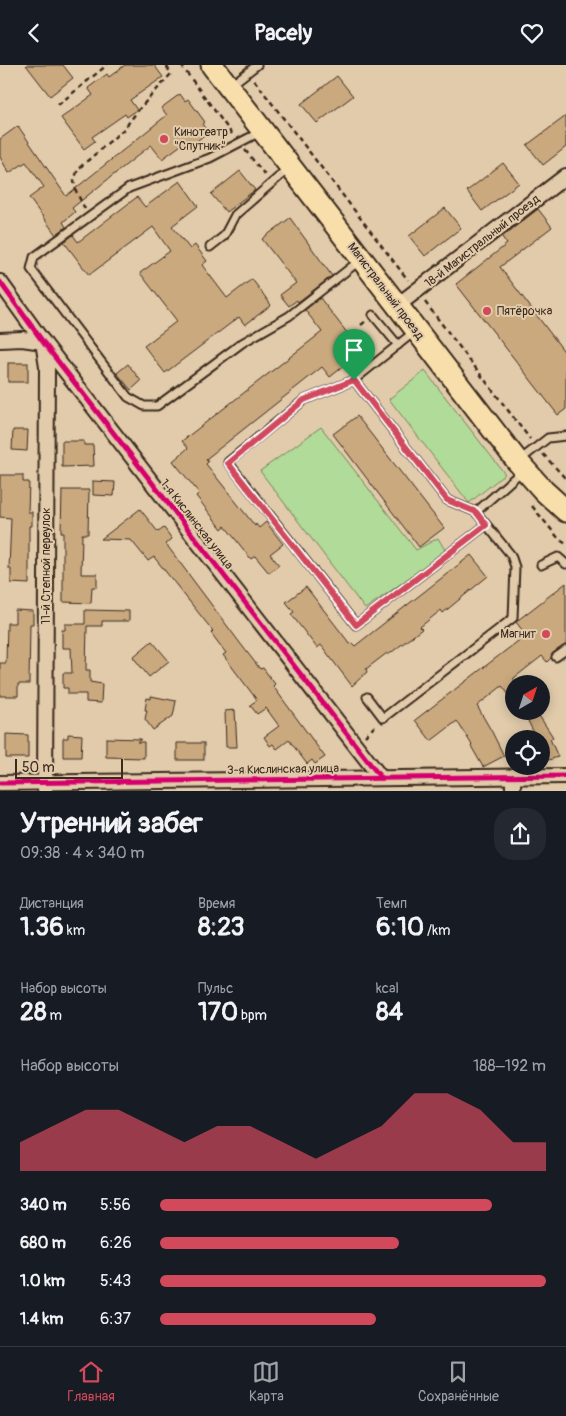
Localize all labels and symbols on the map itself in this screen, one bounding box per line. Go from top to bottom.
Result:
place label: Кинотеатр "Спутник" [174,125,228,154]
marker: Кинотеатр "Спутник" [158,133,170,145]
street label: 18-й Магистральный проезд [422,191,544,291]
street label: Магистральный проезд [344,240,428,343]
place label: Пятёрочка [497,304,553,319]
marker: Пятёрочка [481,305,493,317]
pin [333,329,375,380]
street label: 1-я Кислинская улица [157,476,237,573]
street label: 11-й Степной переулок [39,508,54,624]
place label: Магнит [500,627,536,642]
marker: Магнит [540,628,552,640]
north arrow [505,675,550,720]
scale bar [15,756,122,779]
street label: 3-я Кислинская улица [227,761,340,778]

